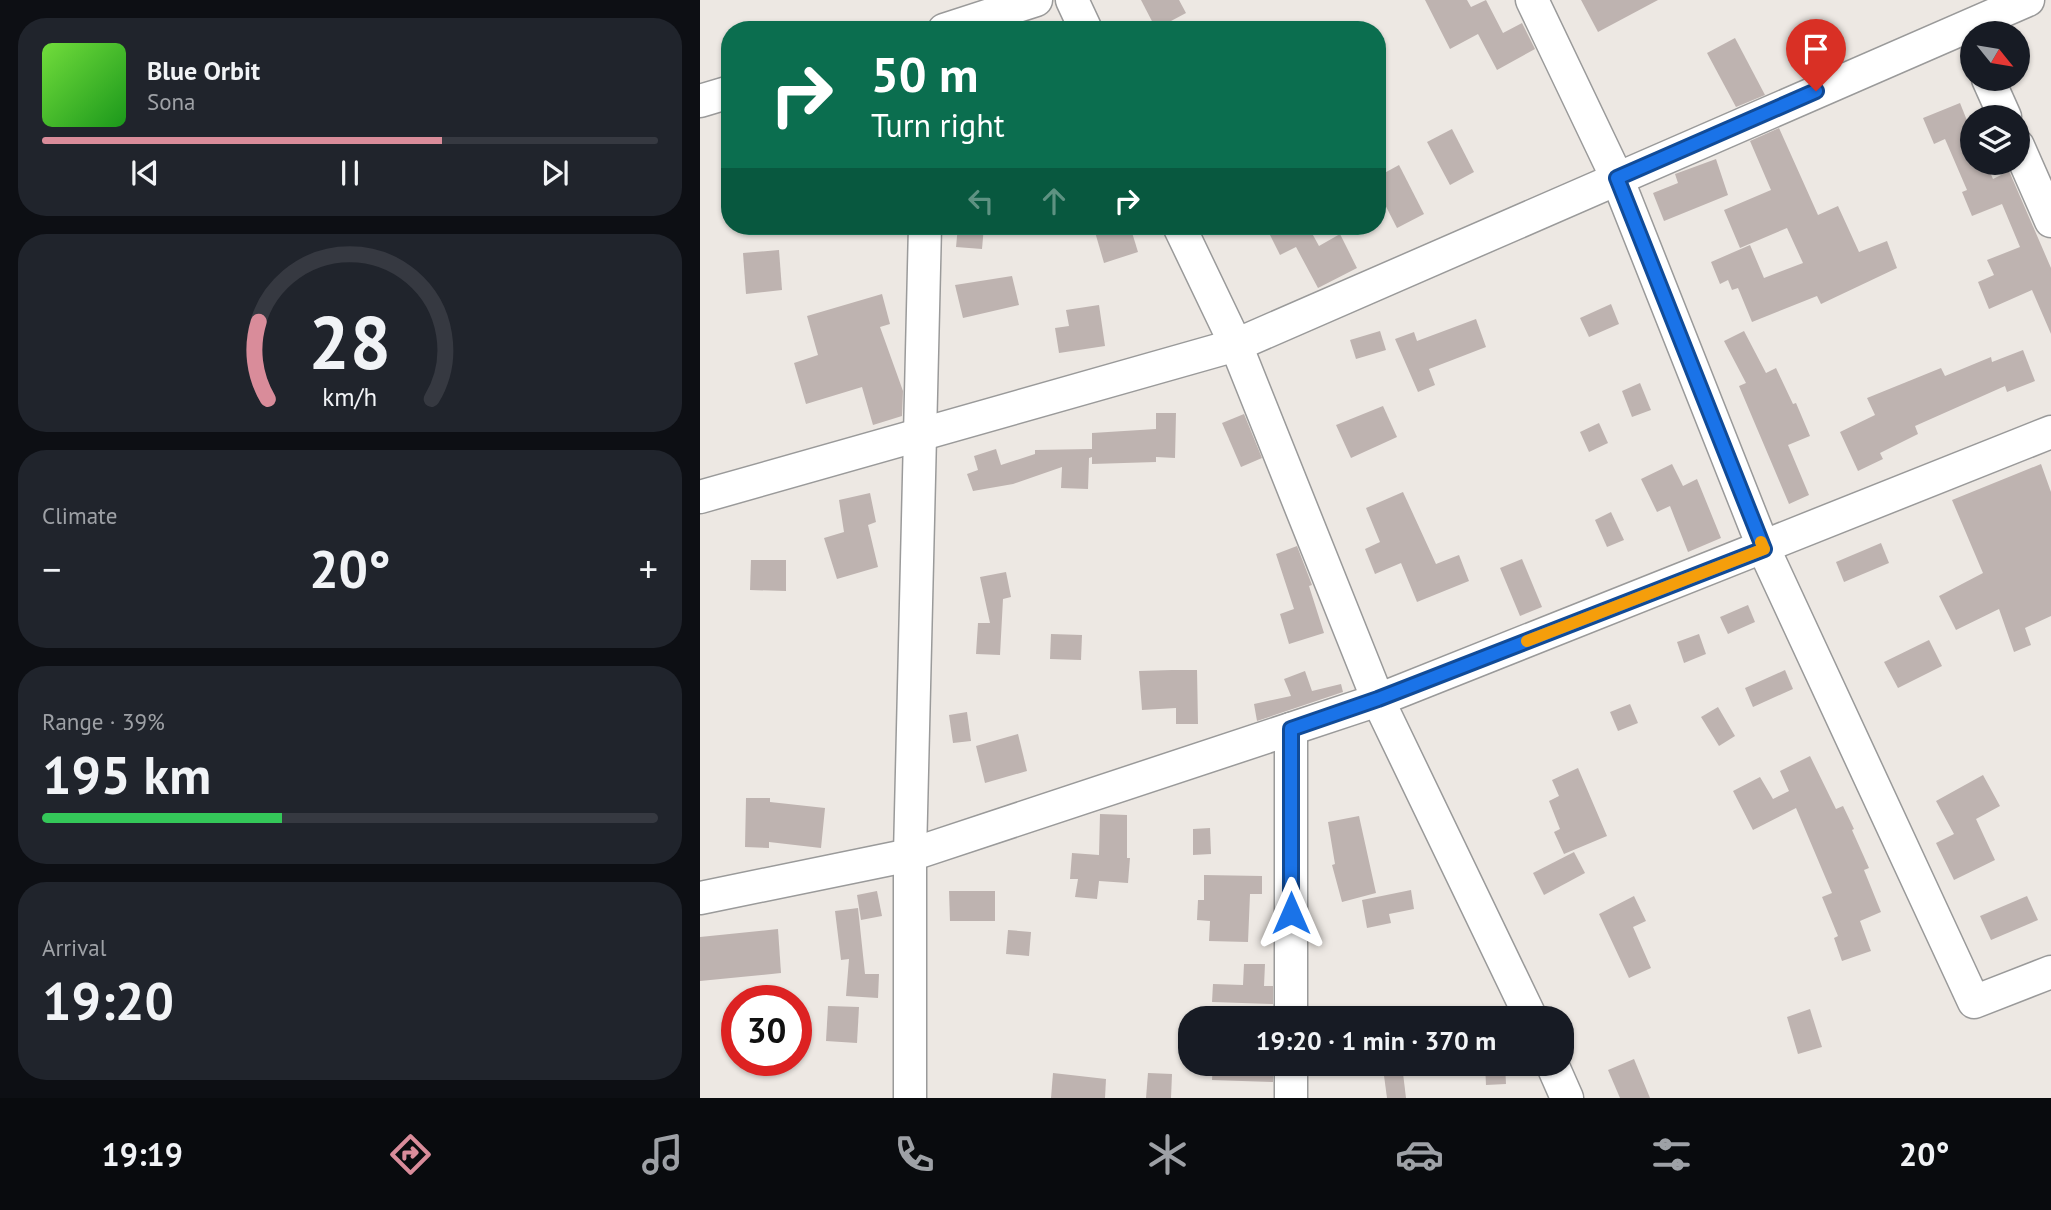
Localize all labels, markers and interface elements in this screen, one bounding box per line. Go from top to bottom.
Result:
pin [1786,19,1846,91]
north arrow [1960,21,2030,91]
map controls [1960,21,2030,175]
icon: arrive [1797,30,1835,68]
text: 50 m [871,42,978,106]
icon: right [756,49,847,140]
text: Blue Orbit [147,54,260,87]
text: Sona [147,87,196,116]
text: Turn right [871,104,1005,146]
button: layers [1960,105,2030,175]
icon: previous [126,154,164,192]
icon: pause [331,154,369,192]
icon: next [536,154,574,192]
icon: left [962,182,1000,220]
icon: ahead [1035,182,1073,220]
icon: right [1108,182,1146,220]
text: 28 [309,295,391,389]
text: km/h [323,381,377,413]
text: Climate [42,501,117,530]
text: 20° [309,535,391,602]
text: − [42,544,61,593]
text: + [639,544,658,593]
text: Range · 39% [42,707,165,736]
text: 195 km [42,741,211,808]
position arrow [1254,876,1328,950]
text: Arrival [42,933,106,962]
text: 19:20 [42,967,174,1034]
speed limit sign: 30 [721,985,812,1076]
text: 19:20 · 1 min · 370 m [1256,1024,1496,1057]
icon: directions [386,1130,435,1179]
icon: music [638,1130,687,1179]
icon: phone [890,1130,939,1179]
icon: climate [1143,1130,1192,1179]
icon: car [1395,1130,1444,1179]
icon: filters [1647,1130,1696,1179]
text: 19:19 [102,1133,183,1175]
text: 20° [1899,1133,1949,1175]

